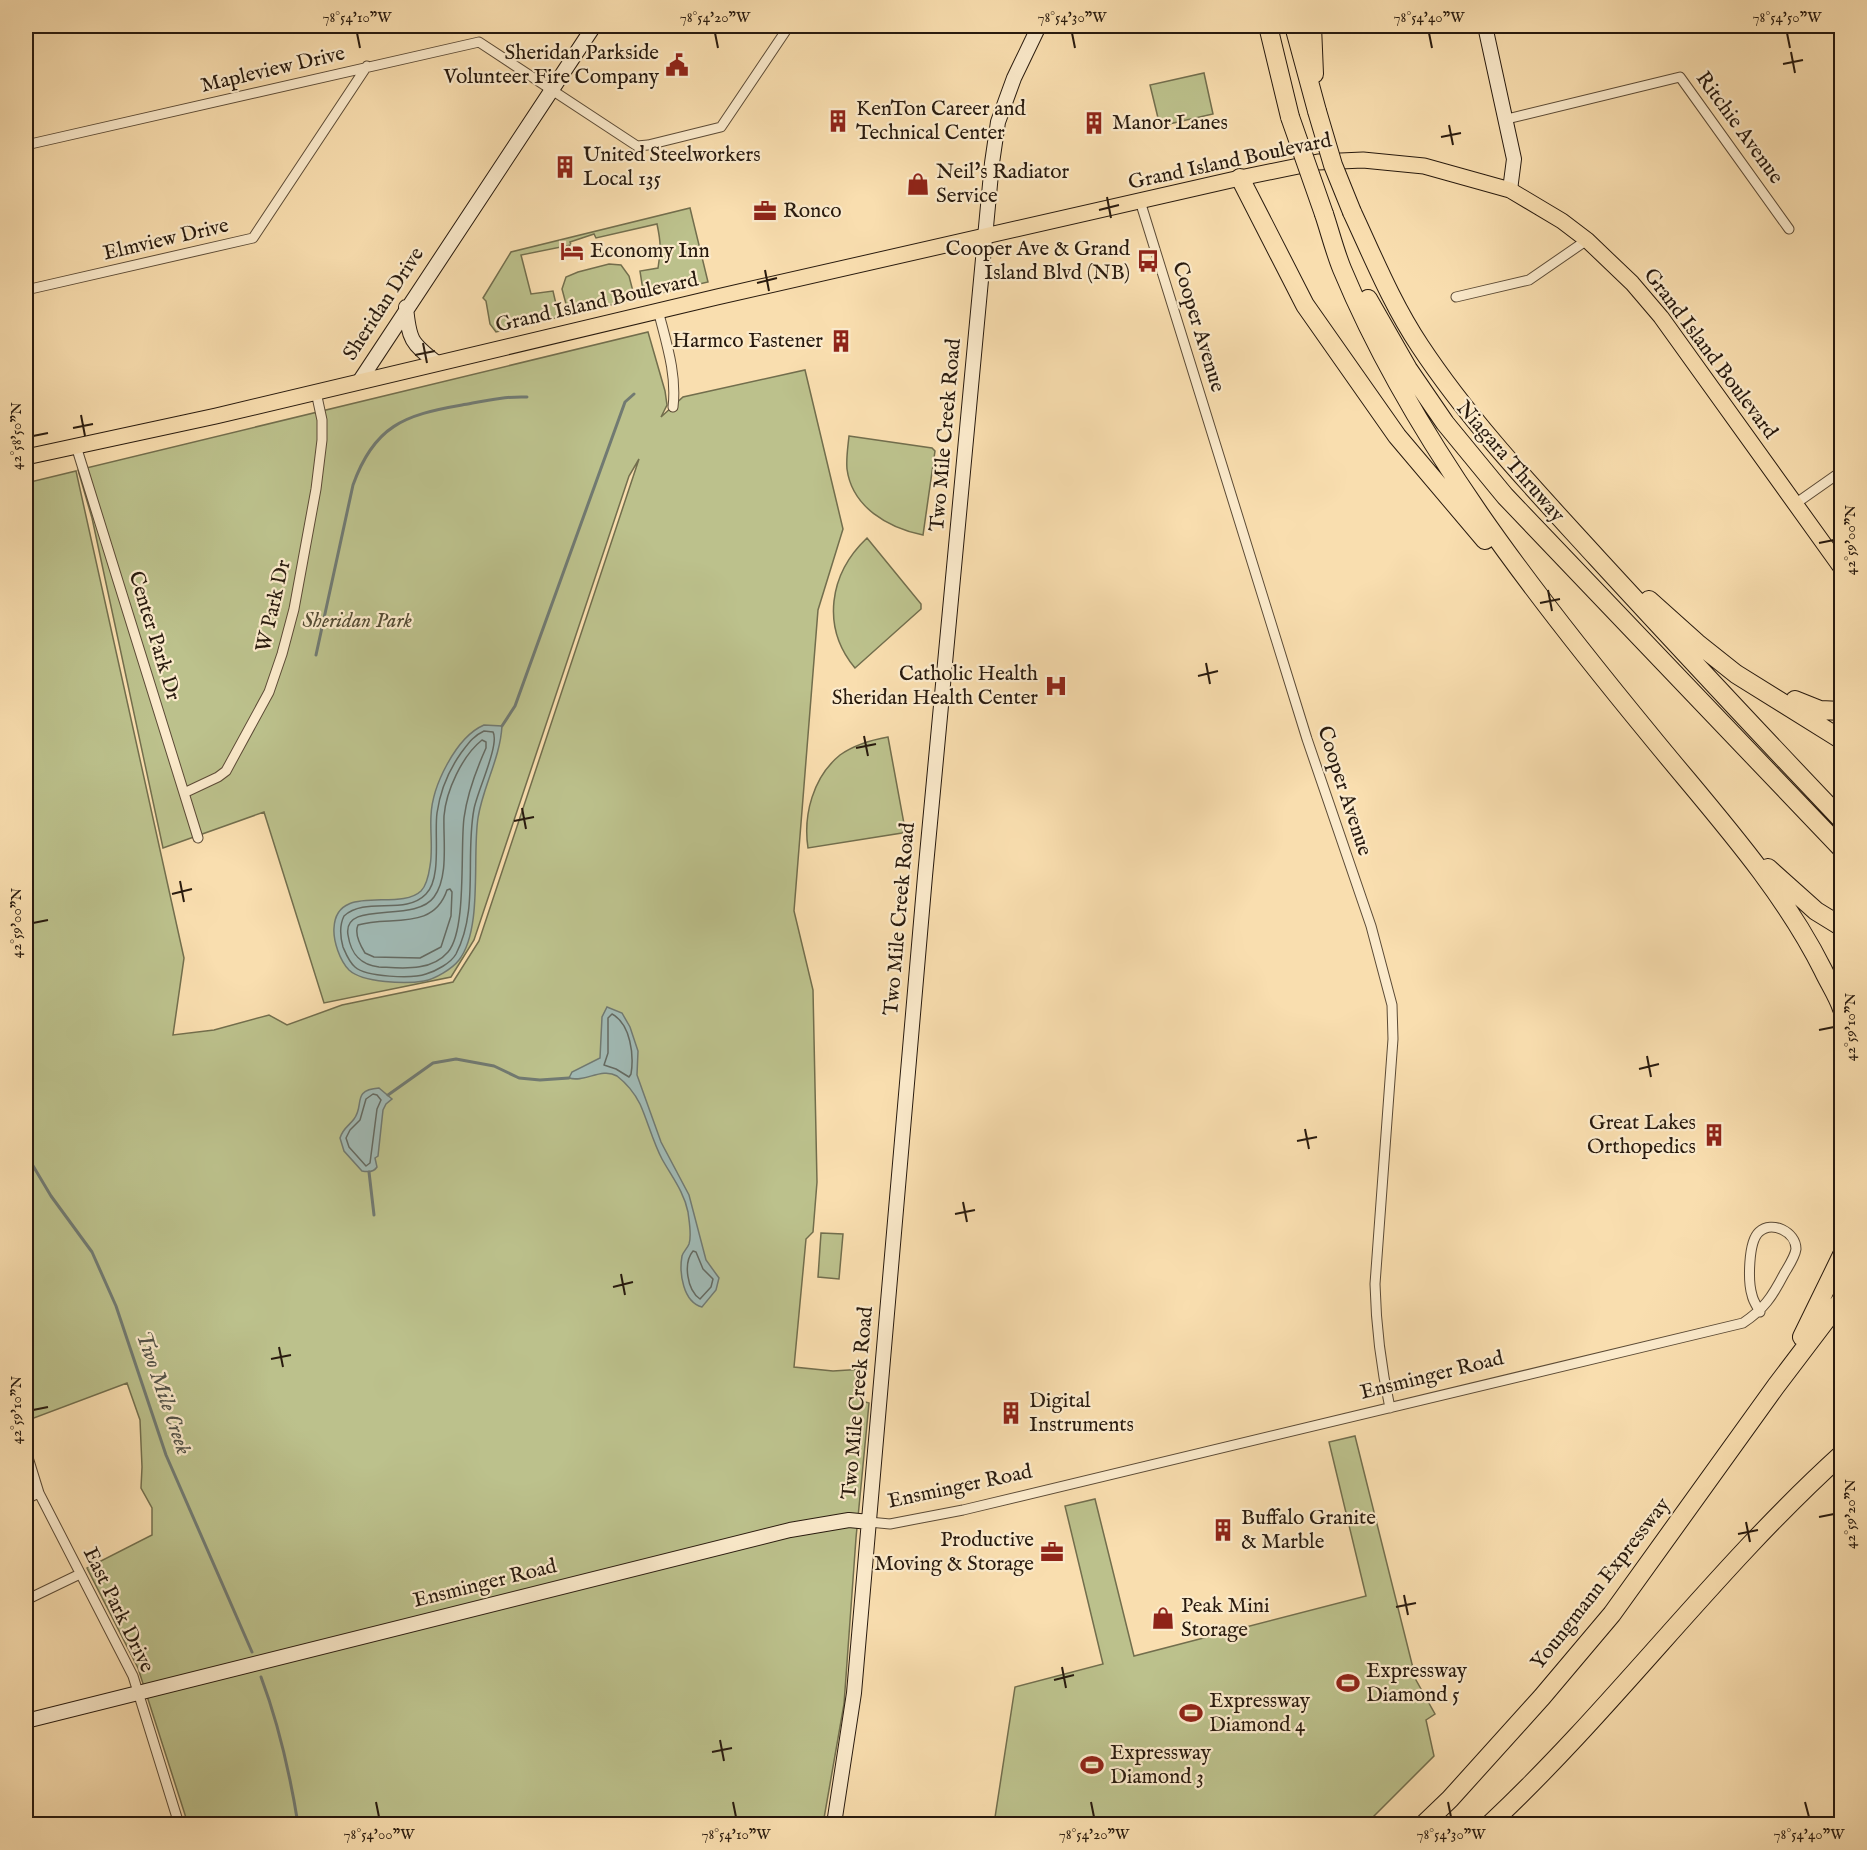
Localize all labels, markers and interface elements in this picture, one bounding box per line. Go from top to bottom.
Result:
text: 78°54'10"W [322,8,392,27]
text: 78°54'20"W [680,8,751,27]
text: 78°54'30"W [1037,8,1107,27]
text: 78°54'40"W [1394,8,1465,27]
text: 78°54'50"W [1752,8,1822,27]
street label: Mapleview Drive [198,40,348,100]
place label: Sheridan Parkside Volunteer Fire Company [442,40,660,91]
public building icon: Sheridan Parkside Volunteer Fire Company [664,52,690,78]
street label: Ritchie Avenue [1689,66,1789,190]
place label: KenTon Career and Technical Center [856,96,1027,147]
building icon: KenTon Career and Technical Center [825,108,851,134]
building icon: Manor Lanes [1081,110,1107,136]
place label: Manor Lanes [1112,110,1228,137]
street label: Grand Island Boulevard [1126,127,1335,197]
place label: United Steelworkers Local 135 [583,142,761,193]
building icon: United Steelworkers Local 135 [552,154,578,180]
place label: Neil's Radiator Service [936,159,1069,210]
shop icon: Neil's Radiator Service [905,171,931,197]
office icon: Ronco [752,198,778,224]
place label: Ronco [783,198,842,225]
street label: Elmview Drive [101,212,232,268]
place label: Cooper Ave & Grand Island Blvd (NB) [946,236,1131,287]
hotel icon: Economy Inn [559,238,585,264]
place label: Economy Inn [590,238,710,265]
street label: Sheridan Drive [337,242,431,366]
bus stop icon: Cooper Ave & Grand Island Blvd (NB) [1135,248,1161,274]
street label: Cooper Avenue [1165,258,1231,396]
street label: Grand Island Boulevard [1637,263,1784,446]
street label: Grand Island Boulevard [493,266,702,339]
place label: Harmco Fastener [672,328,823,355]
building icon: Harmco Fastener [828,328,854,354]
street label: Two Mile Creek Road [924,337,968,533]
street label: Niagara Thruway [1450,396,1571,529]
text: 42°58'50"N [7,402,26,470]
text: 42°59'00"N [1841,505,1860,575]
street label: W Park Dr [250,557,298,655]
street label: Center Park Dr [121,568,187,704]
park label: Sheridan Park [302,608,412,635]
place label: Catholic Health Sheridan Health Center [832,661,1038,712]
hospital icon: Catholic Health Sheridan Health Center [1043,673,1069,699]
street label: Cooper Avenue [1310,723,1378,860]
street label: Two Mile Creek Road [878,821,922,1017]
text: 42°59'00"N [7,888,26,958]
text: 42°59'10"N [1841,993,1860,1061]
place label: Great Lakes Orthopedics [1587,1110,1696,1161]
building icon: Great Lakes Orthopedics [1701,1122,1727,1148]
street label: Two Mile Creek Road [836,1305,880,1501]
water label: Two Mile Creek [129,1328,197,1459]
street label: Ensminger Road [1357,1345,1507,1407]
text: 42°59'10"N [7,1376,26,1444]
place label: Digital Instruments [1029,1388,1134,1439]
building icon: Digital Instruments [998,1400,1024,1426]
street label: Ensminger Road [885,1458,1035,1515]
text: 42°59'20"N [1841,1479,1860,1549]
street label: Youngmann Expressway [1525,1492,1677,1676]
place label: Buffalo Granite & Marble [1241,1505,1376,1556]
building icon: Buffalo Granite & Marble [1210,1517,1236,1543]
place label: Productive Moving & Storage [874,1527,1034,1578]
office icon: Productive Moving & Storage [1039,1539,1065,1565]
street label: East Park Drive [76,1543,160,1677]
street label: Ensminger Road [410,1553,560,1615]
place label: Peak Mini Storage [1181,1593,1270,1644]
shop icon: Peak Mini Storage [1150,1605,1176,1631]
place label: Expressway Diamond 5 [1366,1658,1468,1709]
sports icon: Expressway Diamond 5 [1335,1670,1361,1696]
place label: Expressway Diamond 4 [1209,1688,1311,1739]
sports icon: Expressway Diamond 4 [1178,1700,1204,1726]
place label: Expressway Diamond 3 [1110,1740,1212,1791]
sports icon: Expressway Diamond 3 [1079,1752,1105,1778]
text: 78°54'00"W [343,1825,415,1844]
text: 78°54'10"W [701,1825,771,1844]
text: 78°54'20"W [1059,1825,1130,1844]
text: 78°54'30"W [1416,1825,1486,1844]
text: 78°54'40"W [1774,1825,1845,1844]

